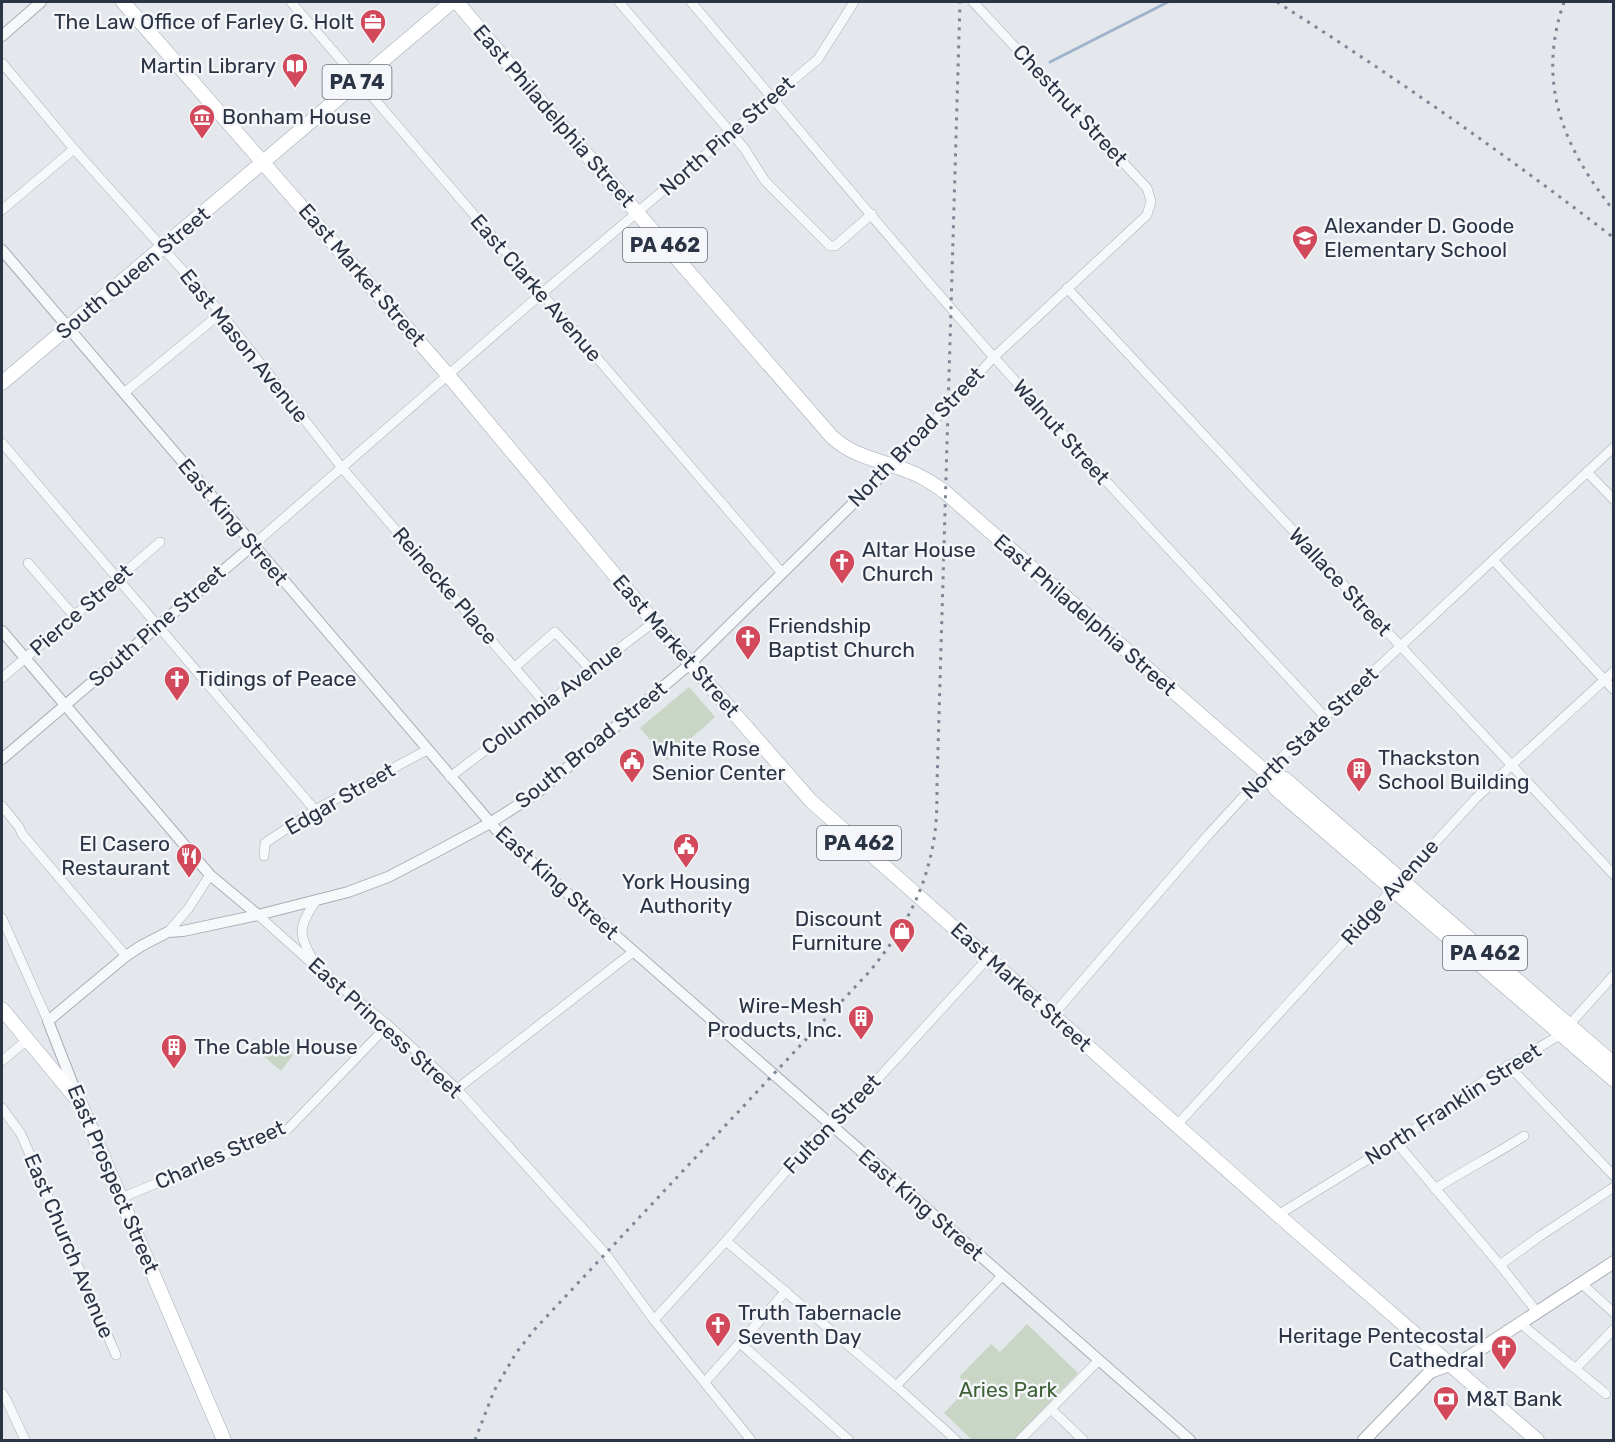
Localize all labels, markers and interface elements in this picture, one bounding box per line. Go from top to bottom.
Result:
office icon: The Law Office of Farley G. Holt [358,7,388,45]
place label: The Law Office of Farley G. Holt [54,9,354,34]
street label: East Philadelphia Street [468,19,640,212]
street label: Chestnut Street [1008,39,1133,171]
library icon: Martin Library [280,51,310,89]
place label: Martin Library [140,53,276,78]
road number: PA 74 [322,65,392,99]
street label: North Pine Street [654,71,799,201]
museum icon: Bonham House [187,102,217,140]
place label: Bonham House [222,104,371,129]
street label: East Market Street [294,198,431,351]
street label: South Queen Street [51,201,215,344]
street label: East Clarke Avenue [466,209,607,367]
place label: Alexander D. Goode Elementary School [1324,213,1514,262]
school or university icon: Alexander D. Goode Elementary School [1290,223,1320,261]
road number: PA 462 [623,228,707,262]
street label: East Mason Avenue [175,264,314,427]
street label: North Broad Street [843,362,989,512]
street label: Walnut Street [1008,374,1115,489]
street label: East King Street [173,453,293,590]
street label: Reinecke Place [388,522,503,649]
street label: Wallace Street [1284,522,1397,641]
street label: East Philadelphia Street [989,529,1182,701]
place label: Altar House Church [862,537,976,586]
church icon: Altar House Church [827,547,857,585]
street label: Pierce Street [24,558,137,661]
street label: South Pine Street [83,560,230,692]
street label: East Market Street [608,569,745,722]
place label: Friendship Baptist Church [768,613,915,662]
church icon: Friendship Baptist Church [733,623,763,661]
street label: Columbia Avenue [476,638,627,760]
street label: North State Street [1236,661,1383,804]
church icon: Tidings of Peace [162,664,192,702]
place label: Tidings of Peace [196,666,357,691]
street label: South Broad Street [510,676,671,813]
place label: White Rose Senior Center [652,736,786,785]
place label: Thackston School Building [1378,745,1530,794]
public building icon: White Rose Senior Center [617,746,647,784]
building icon: Thackston School Building [1344,755,1374,793]
street label: Edgar Street [280,757,399,840]
street label: East King Street [491,821,624,945]
road number: PA 462 [817,826,901,860]
place label: El Casero Restaurant [61,831,170,880]
public building icon: York Housing Authority [671,831,701,869]
street label: Ridge Avenue [1336,834,1444,950]
restaurant icon: El Casero Restaurant [174,841,204,879]
place label: York Housing Authority [622,869,750,918]
place label: Discount Furniture [791,906,882,955]
shop icon: Discount Furniture [887,916,917,954]
street label: East Market Street [946,917,1097,1056]
road number: PA 462 [1443,936,1527,970]
street label: East Princess Street [303,952,467,1103]
place label: Wire-Mesh Products, Inc. [707,993,842,1042]
building icon: Wire-Mesh Products, Inc. [846,1003,876,1041]
building icon: The Cable House [159,1032,189,1070]
place label: The Cable House [194,1034,358,1059]
street label: North Franklin Street [1360,1037,1545,1170]
street label: Fulton Street [778,1069,885,1179]
street label: East Prospect Street [62,1081,164,1277]
street label: Charles Street [151,1115,289,1194]
street label: East King Street [854,1144,989,1266]
street label: East Church Avenue [19,1150,120,1342]
place label: Truth Tabernacle Seventh Day [738,1300,902,1349]
church icon: Truth Tabernacle Seventh Day [703,1310,733,1348]
place label: Heritage Pentecostal Cathedral [1278,1323,1484,1372]
church icon: Heritage Pentecostal Cathedral [1489,1333,1519,1371]
park label: Aries Park [959,1377,1057,1402]
bank icon: M&T Bank [1431,1384,1461,1422]
place label: M&T Bank [1466,1386,1562,1411]

